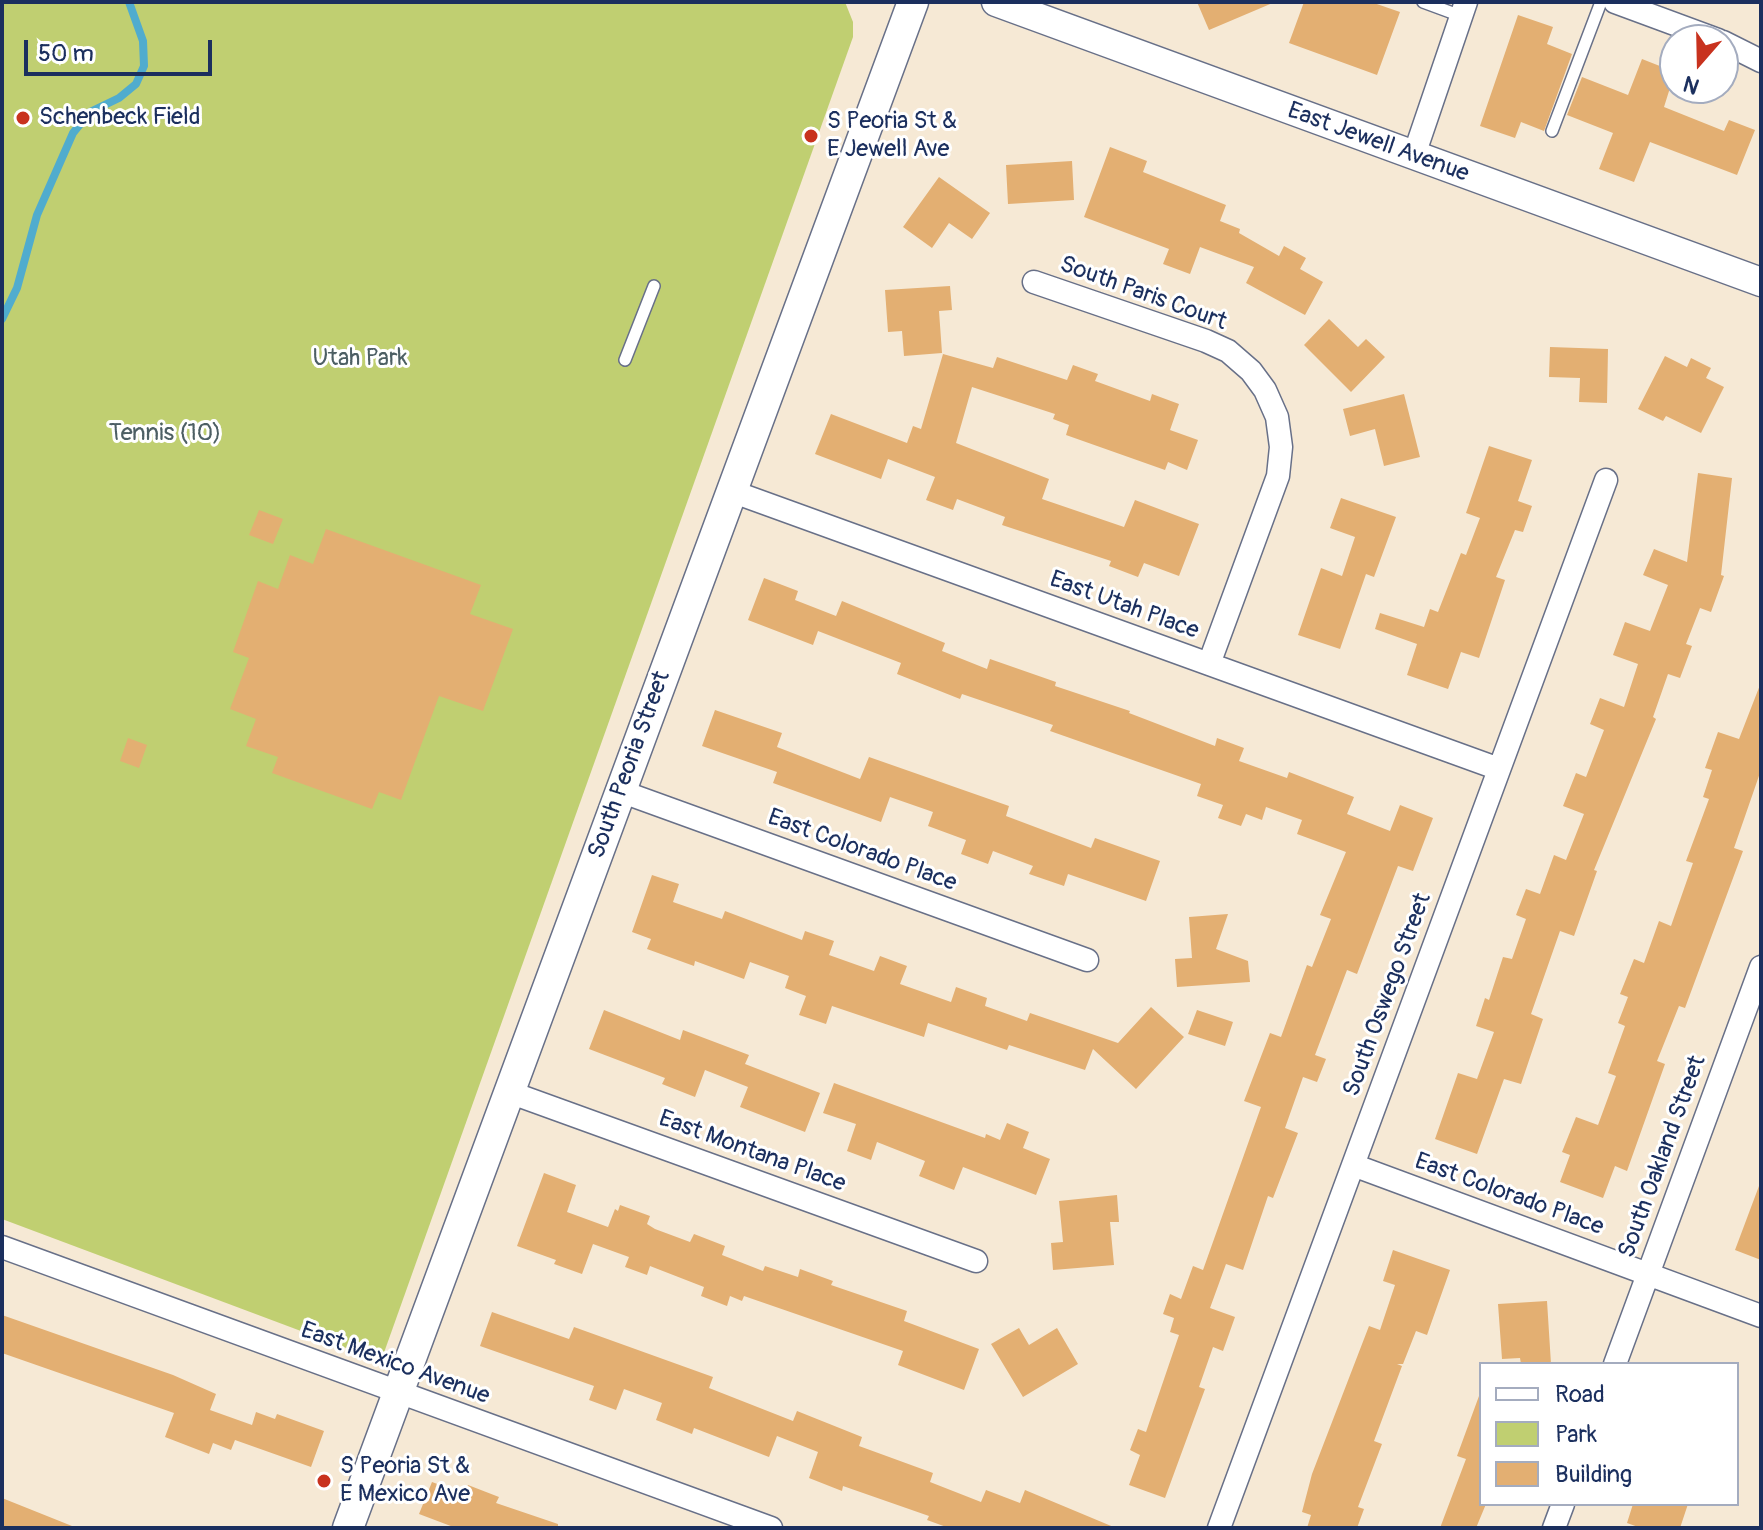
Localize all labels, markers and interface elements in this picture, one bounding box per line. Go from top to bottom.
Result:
scale bar [28,24,216,74]
north arrow [1659,24,1739,104]
text: 50 m [38,39,94,68]
text: N [1680,69,1703,100]
street label: East Jewell Avenue [1283,97,1473,189]
place label: Schenbeck Field [39,104,200,132]
place label: S Peoria St & E Jewell Ave [827,108,957,164]
marker: Schenbeck Field [14,109,32,127]
marker: S Peoria St & E Jewell Ave [802,127,820,145]
street label: South Paris Court [1056,250,1230,338]
park label: Utah Park [312,345,408,373]
park label: Tennis (10) [109,420,221,448]
street label: East Utah Place [1046,566,1202,646]
street label: South Peoria Street [583,667,677,863]
street label: East Colorado Place [764,803,960,899]
street label: South Oswego Street [1338,889,1438,1101]
street label: South Oakland Street [1613,1052,1713,1262]
street label: East Montana Place [655,1105,849,1199]
street label: East Colorado Place [1411,1147,1607,1243]
street label: East Mexico Avenue [297,1316,493,1412]
legend [1479,1362,1739,1506]
text: Road [1555,1380,1605,1409]
text: Park [1555,1420,1597,1449]
place label: S Peoria St & E Mexico Ave [340,1453,470,1509]
text: Building [1555,1460,1632,1489]
marker: S Peoria St & E Mexico Ave [315,1472,333,1490]

